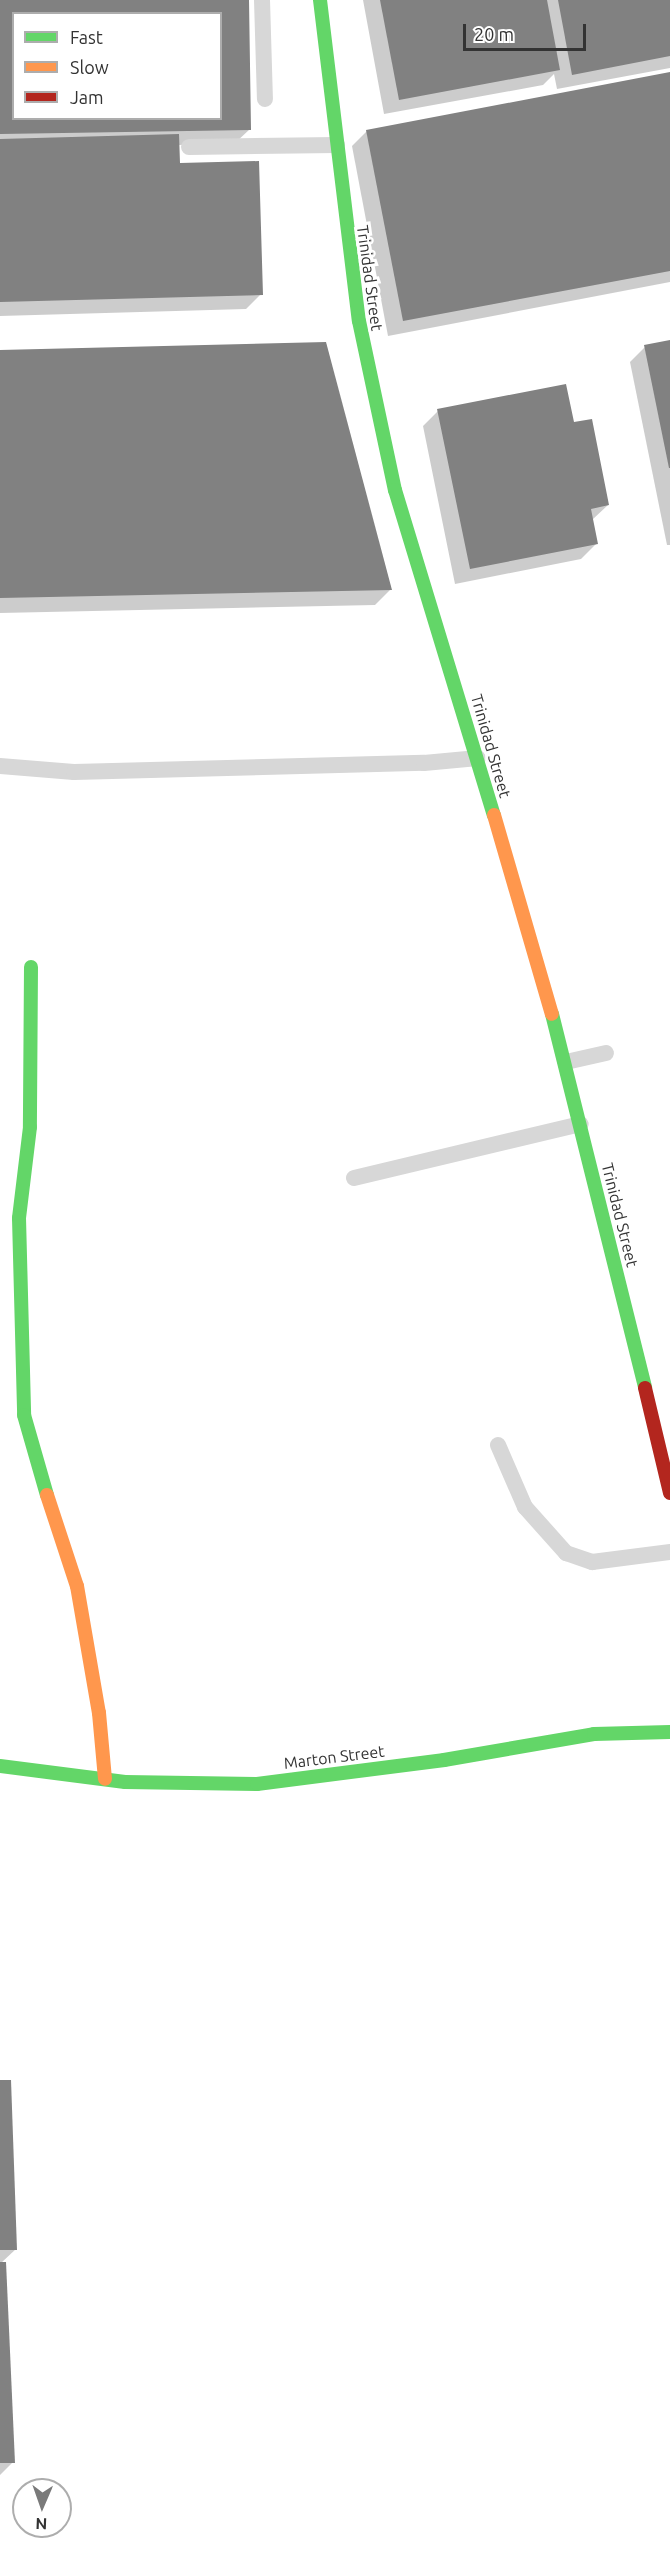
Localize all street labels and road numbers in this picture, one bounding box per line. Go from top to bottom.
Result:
street label: Trinidad Street [353,224,387,332]
street label: Trinidad Street [467,692,515,800]
street label: Trinidad Street [598,1161,642,1269]
street label: Marton Street [283,1741,385,1773]

